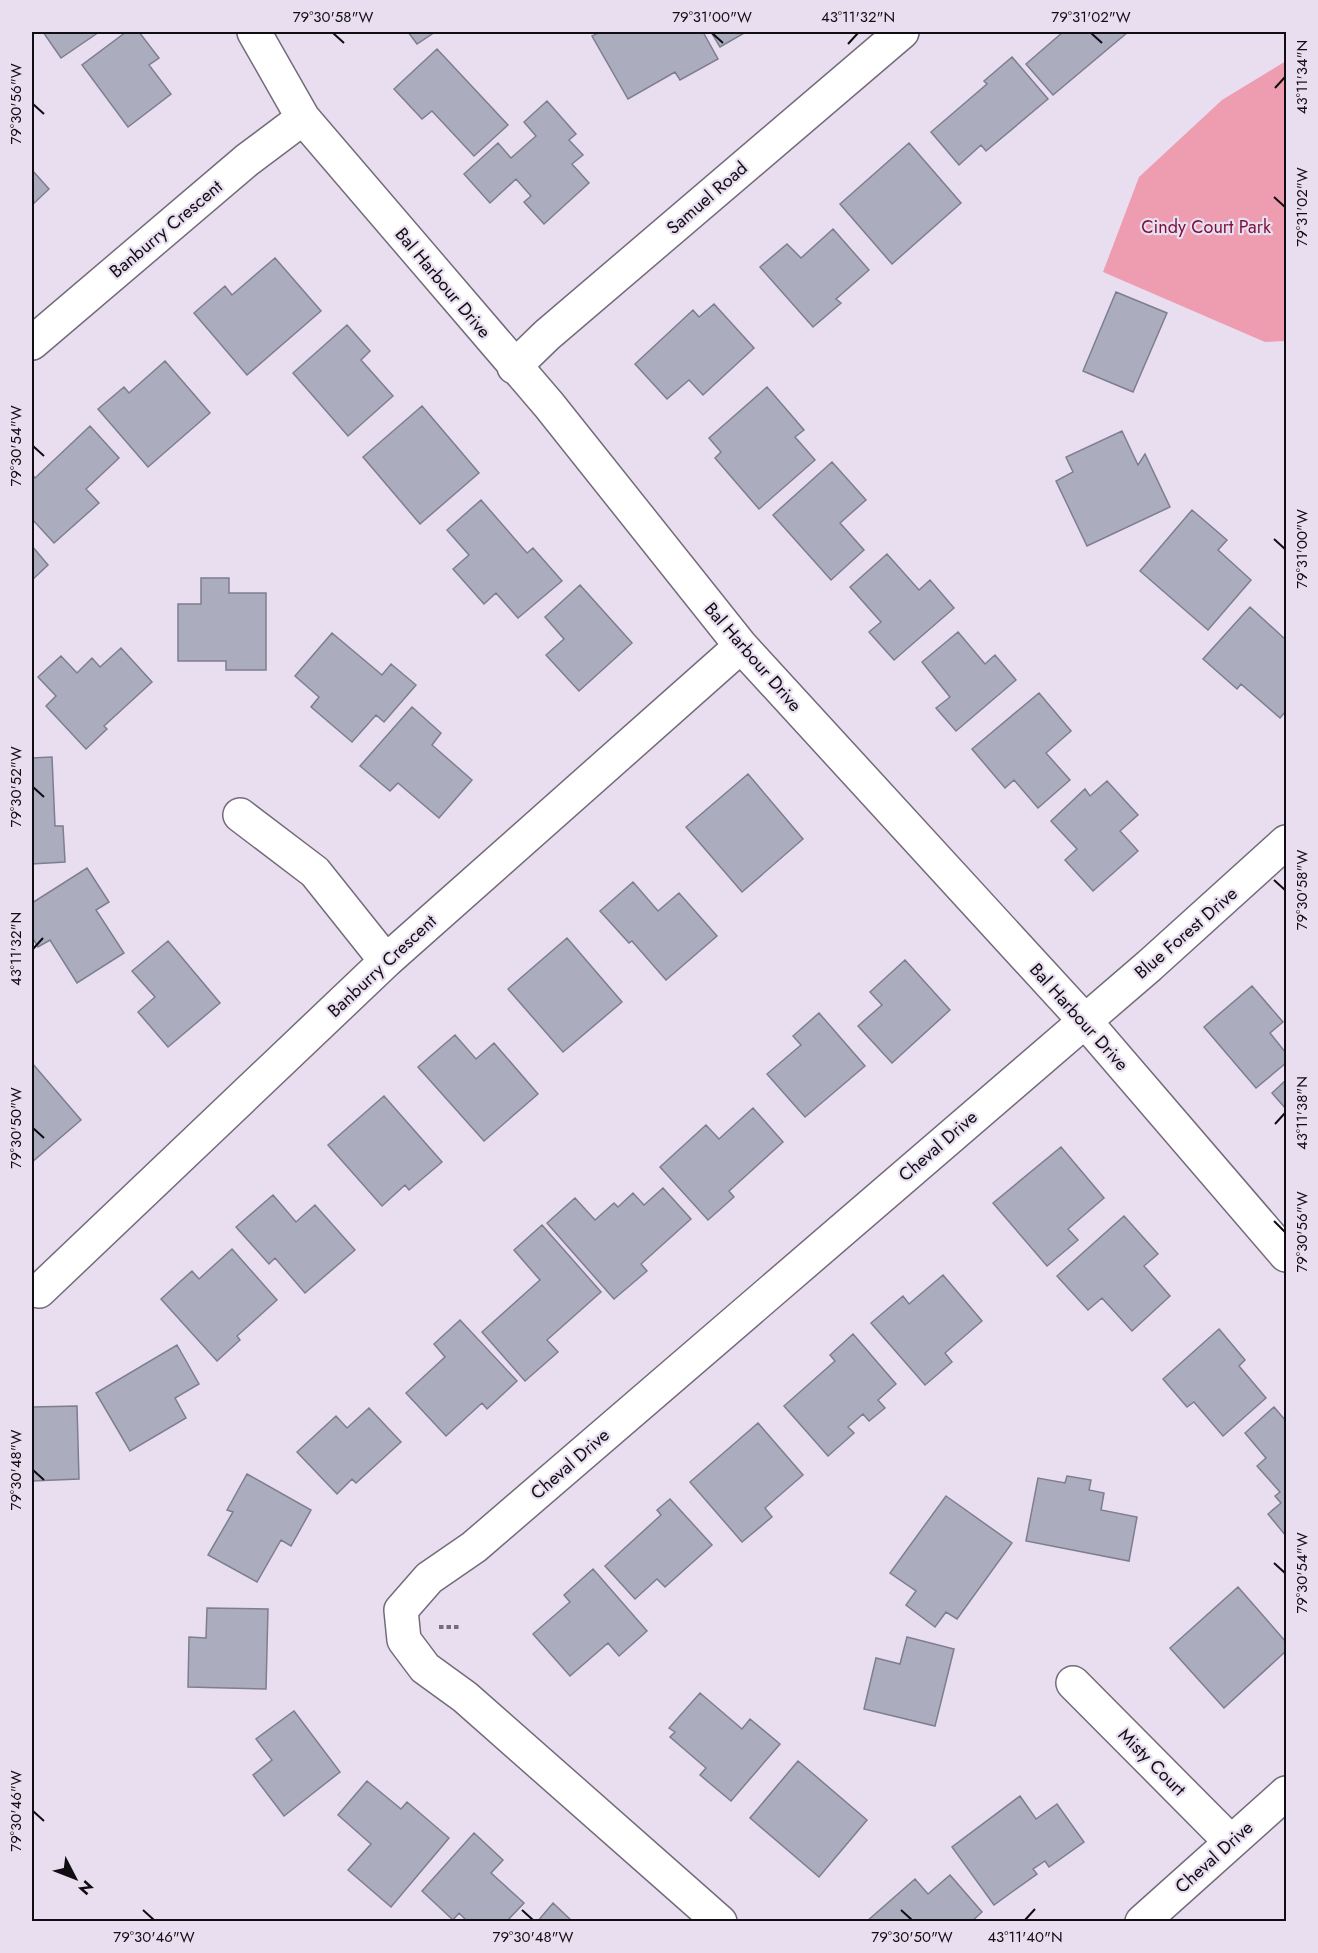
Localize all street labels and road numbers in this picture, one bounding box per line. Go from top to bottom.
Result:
street label: Samuel Road [661,155,753,241]
street label: Banburry Crescent [104,173,229,284]
street label: Bal Harbour Drive [389,222,497,344]
street label: Bal Harbour Drive [698,597,808,717]
street label: Blue Forest Drive [1129,881,1243,985]
street label: Banburry Crescent [322,908,443,1023]
street label: Bal Harbour Drive [1023,957,1135,1077]
street label: Cheval Drive [893,1104,983,1188]
street label: Cheval Drive [525,1422,615,1506]
street label: Misty Court [1112,1722,1192,1802]
street label: Cheval Drive [1169,1815,1259,1899]

